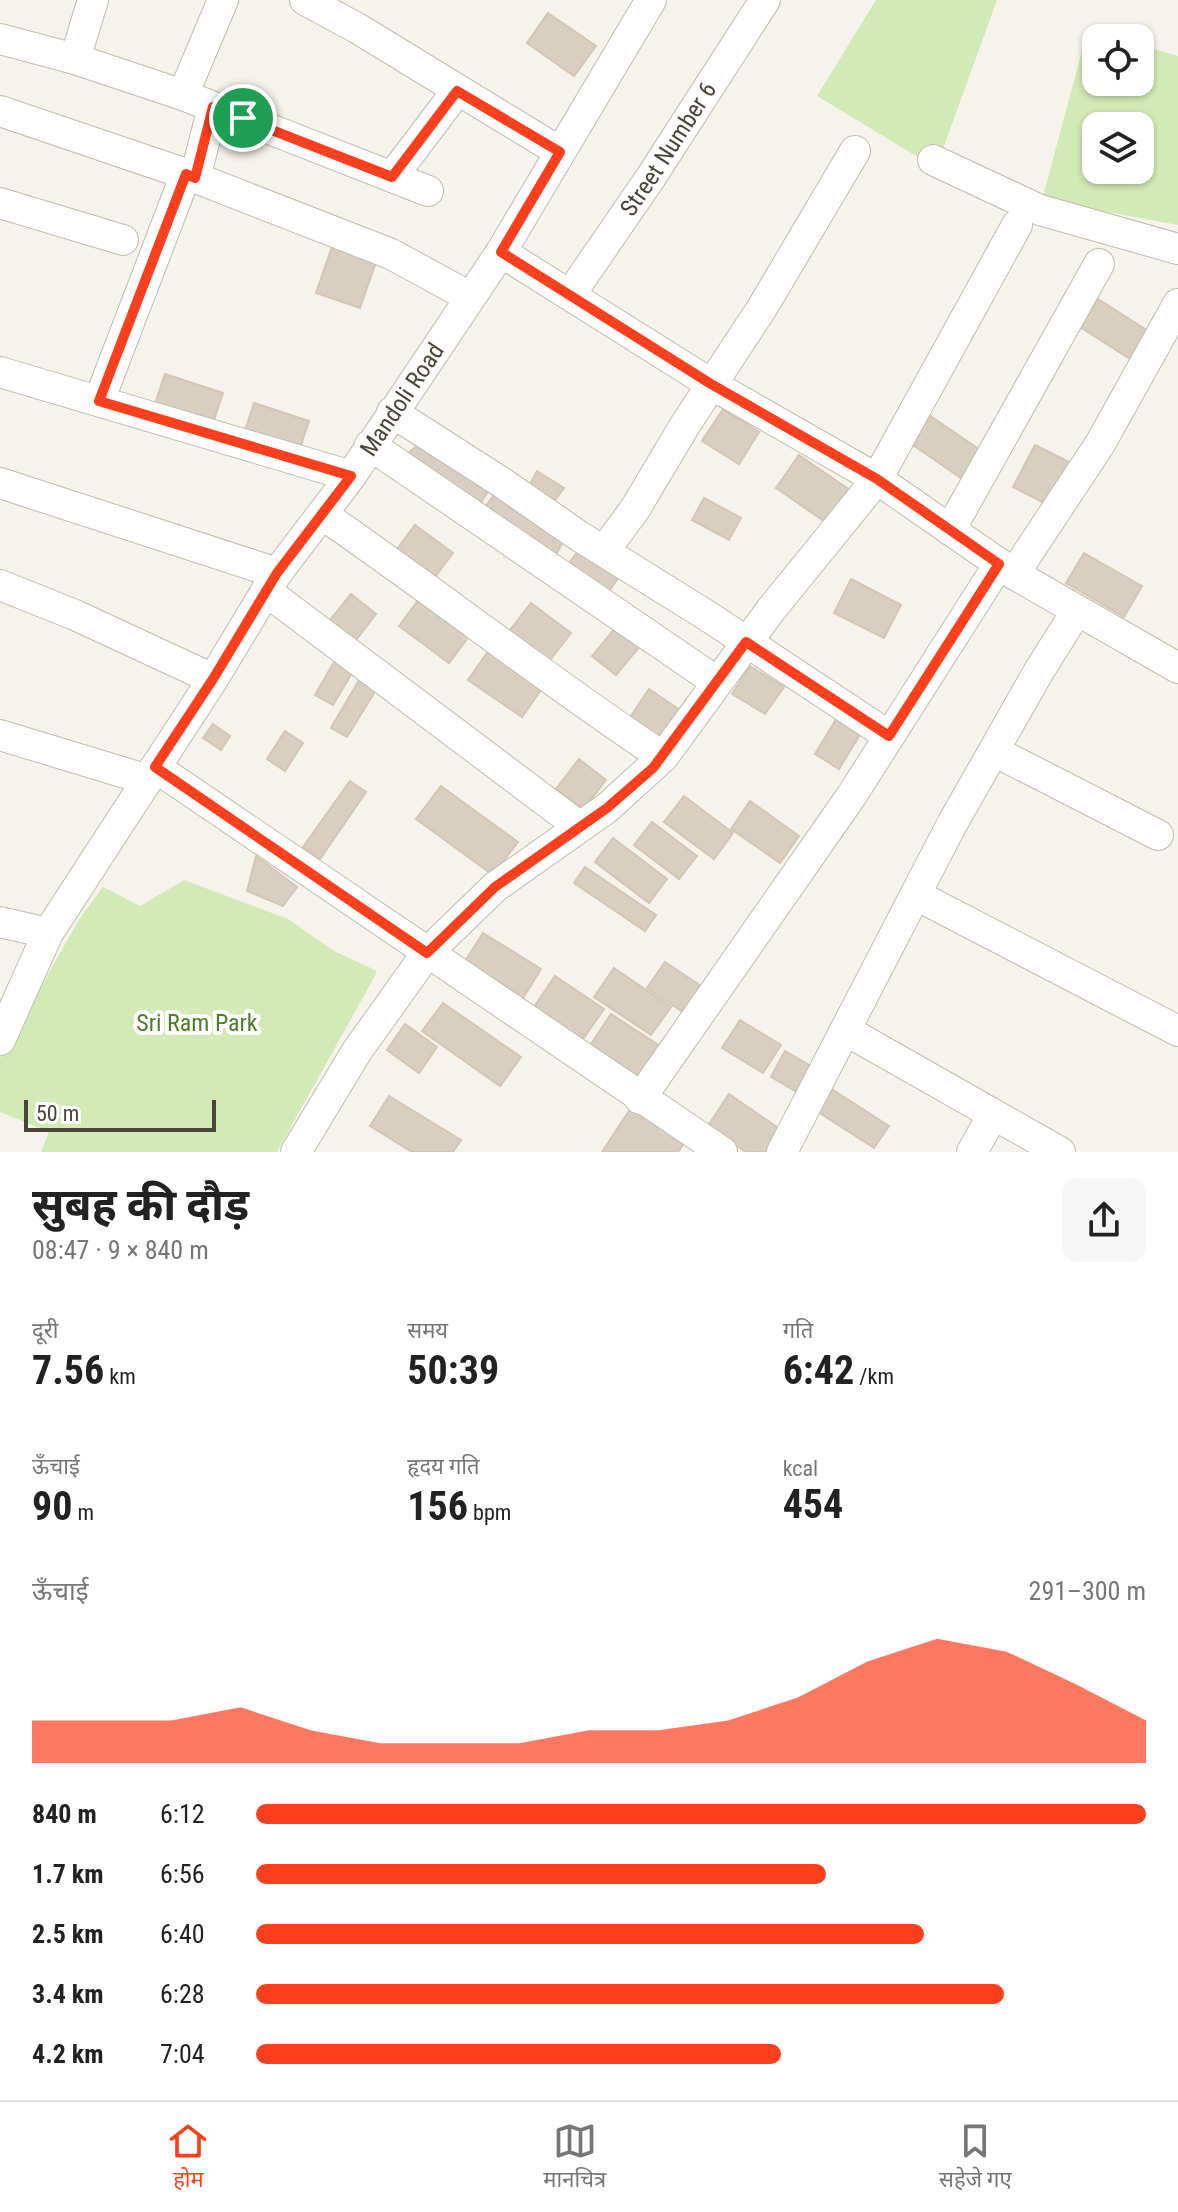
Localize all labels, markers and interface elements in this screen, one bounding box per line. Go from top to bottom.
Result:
map controls [1082,24,1154,184]
button: locate [1082,24,1154,96]
street label: Street Number 6 [614,77,722,221]
pin [209,84,277,152]
icon: arrive [221,96,265,140]
button: layers [1082,112,1154,184]
street label: Mandoli Road [354,338,450,461]
park label: Sri Ram Park [136,1009,258,1037]
scale bar [24,1096,216,1132]
text: 50 m [36,1101,79,1126]
button: share [1062,1178,1146,1262]
text: सुबह की दौड़ [32,1179,249,1231]
text: 08:47 · 9 × 840 m [32,1235,209,1265]
text: दूरी [32,1318,58,1343]
text: समय [407,1318,448,1343]
text: गति [783,1318,813,1343]
text: 7.56 [32,1347,104,1394]
text: 50:39 [407,1347,499,1394]
text: 6:42 [783,1347,854,1394]
text: km [104,1364,136,1389]
text: /km [854,1364,894,1389]
text: ऊँचाई [32,1454,80,1479]
text: हृदय गति [407,1454,480,1479]
text: kcal [783,1456,818,1481]
text: 454 [783,1481,843,1528]
text: 90 [32,1483,72,1530]
text: 156 [407,1483,468,1530]
text: m [72,1500,94,1525]
text: bpm [468,1500,511,1525]
text: ऊँचाई [32,1576,88,1606]
text: 291–300 m [1029,1576,1146,1606]
text: 840 m [32,1799,97,1829]
text: 6:12 [160,1799,205,1829]
text: 1.7 km [32,1859,104,1889]
text: 6:56 [160,1859,205,1889]
text: 2.5 km [32,1919,104,1949]
text: 6:40 [160,1919,205,1949]
text: 3.4 km [32,1979,104,2009]
text: 6:28 [160,1979,205,2009]
text: 4.2 km [32,2039,104,2069]
text: 7:04 [160,2039,205,2069]
tab: होम [166,2119,210,2196]
tab: मानचित्र [543,2119,606,2196]
tab: सहेजे गए [939,2119,1012,2196]

